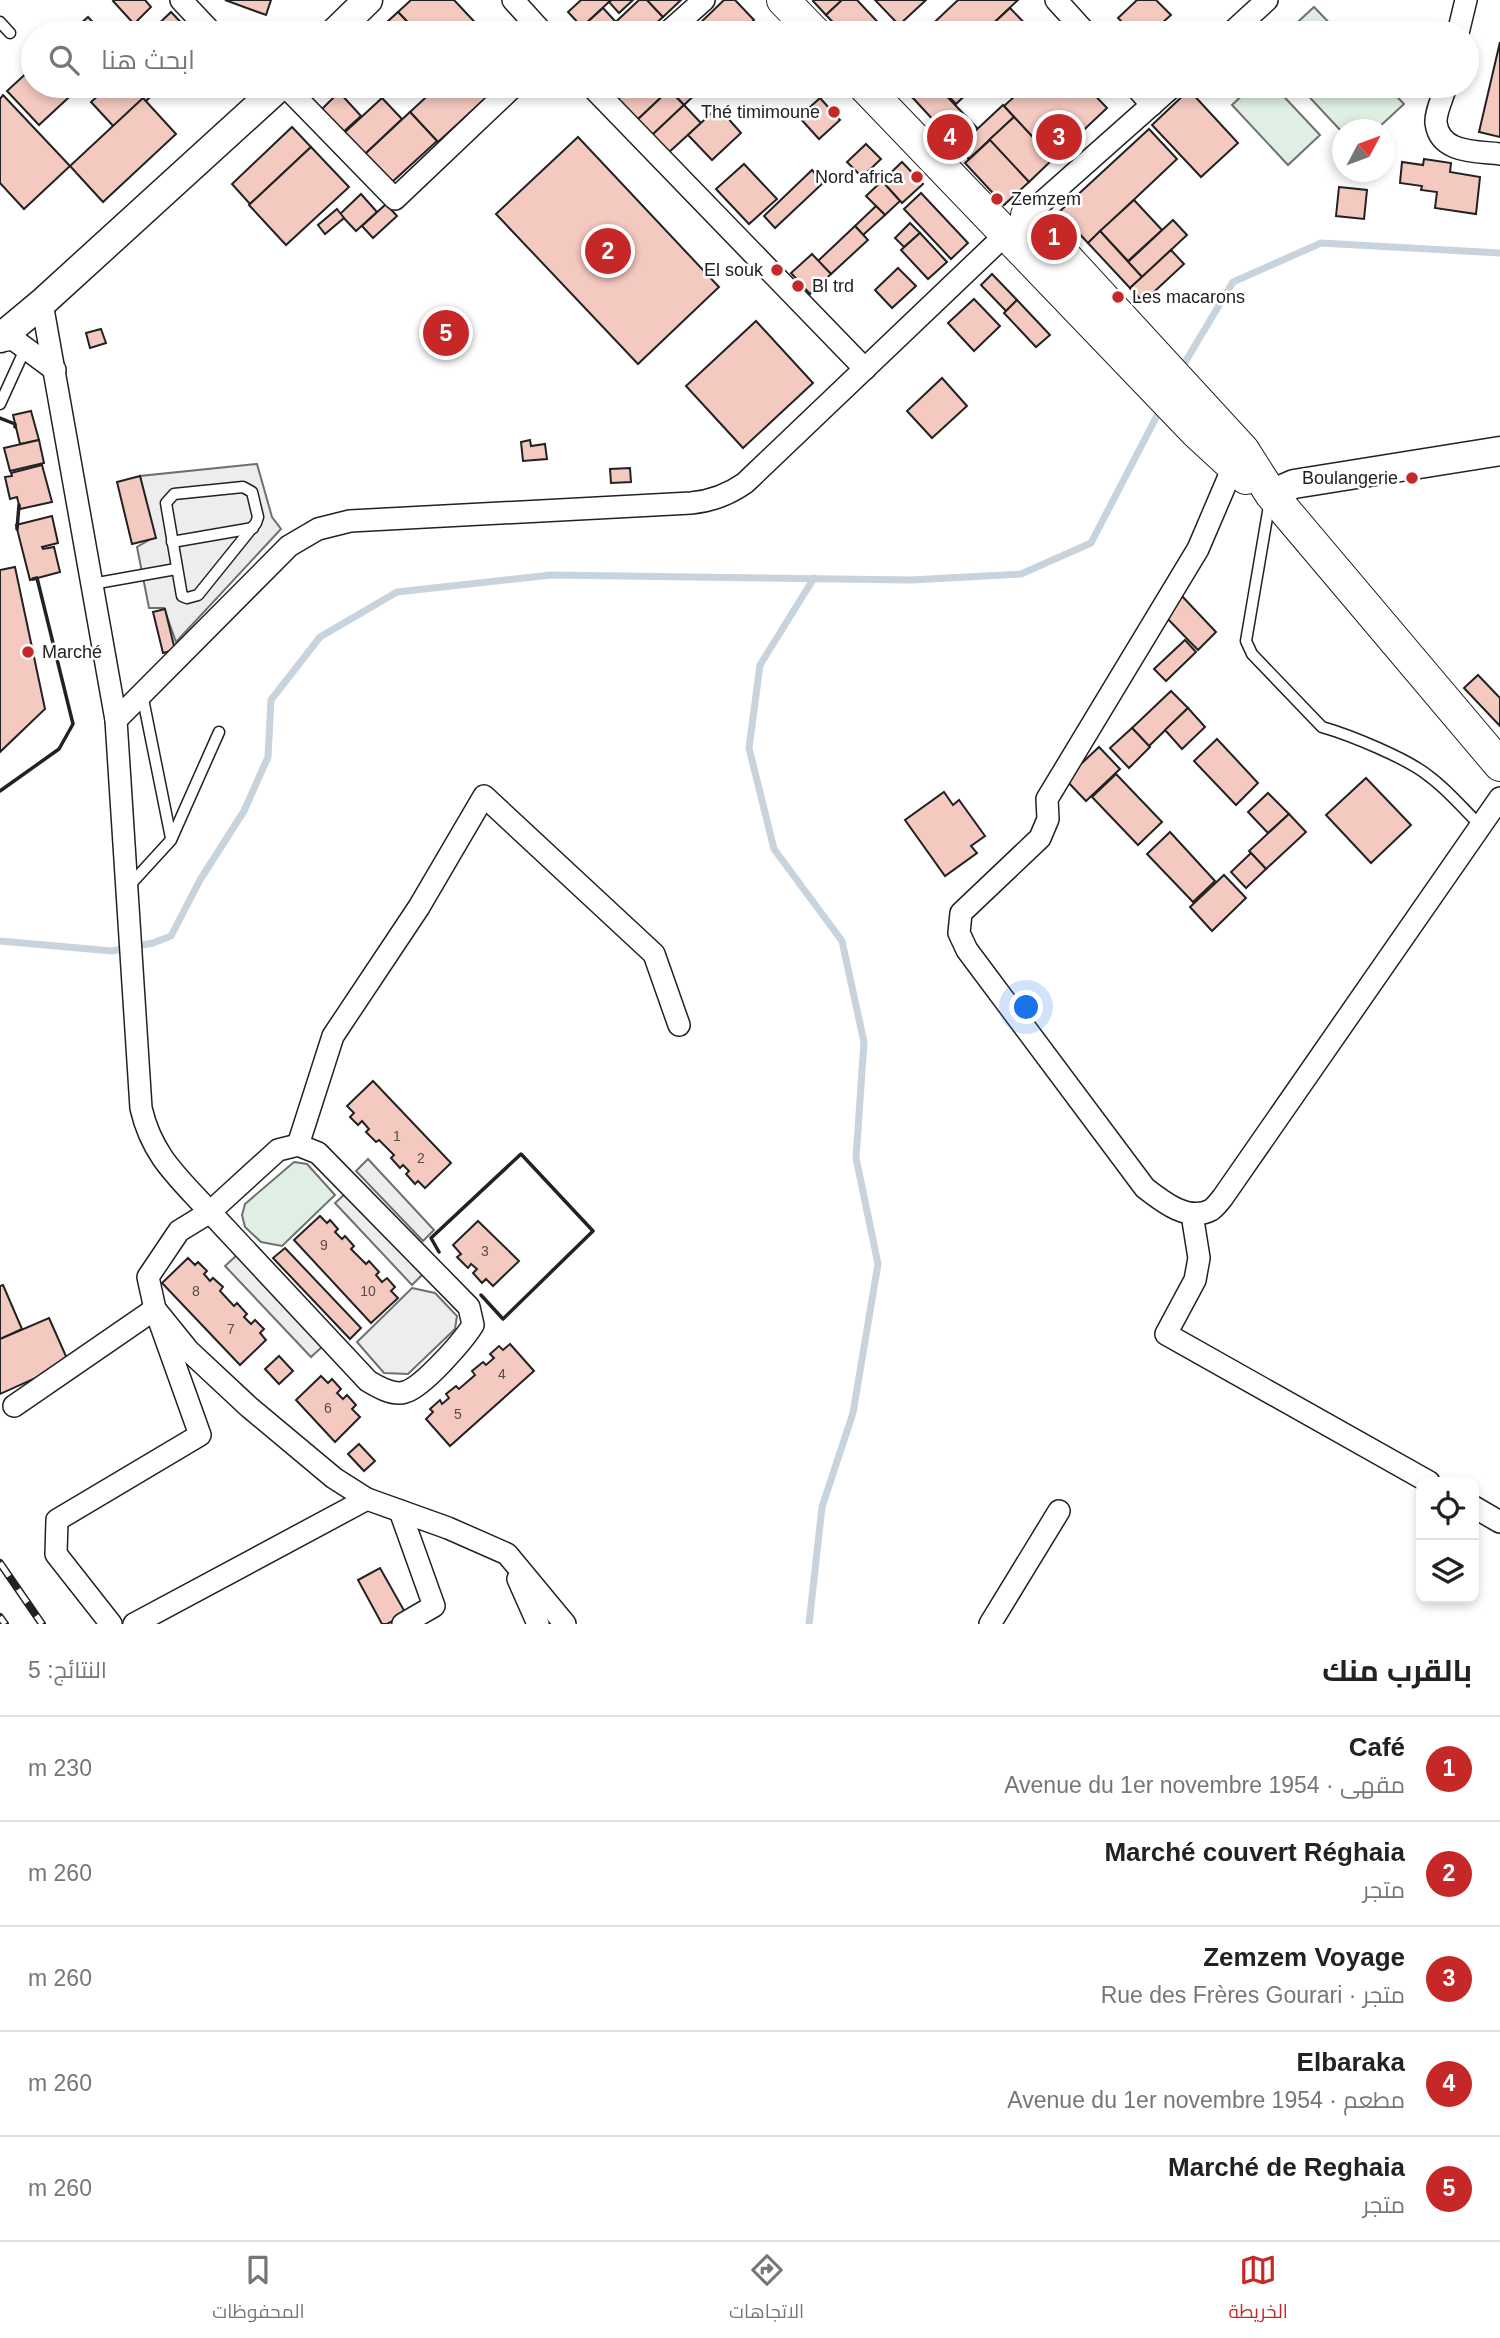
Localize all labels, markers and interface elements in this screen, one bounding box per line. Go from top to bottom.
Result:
search box [21,21,1479,98]
icon: search [45,41,83,79]
text: ابحث هنا [101,45,195,75]
place label: Thé timimoune [701,102,820,122]
marker: Thé timimoune [826,104,842,120]
pin: 4 [927,111,973,163]
pin: 3 [1036,111,1082,163]
north arrow [1332,119,1395,182]
place label: Nord africa [815,167,904,187]
marker: Nord africa [909,169,925,185]
place label: Zemzem [1011,189,1081,209]
marker: Zemzem [989,191,1005,207]
pin: 1 [1031,211,1077,263]
pin: 2 [585,225,631,277]
place label: El souk [704,260,764,280]
marker: El souk [769,262,785,278]
place label: Bl trd [812,276,854,296]
marker: Bl trd [790,278,806,294]
place label: Les macarons [1132,287,1245,307]
marker: Les macarons [1110,289,1126,305]
pin: 5 [423,307,469,359]
place label: Boulangerie [1302,468,1398,488]
marker: Boulangerie [1404,470,1420,486]
place label: Marché [42,642,102,662]
marker: Marché [20,644,36,660]
your location [1009,990,1043,1024]
house number: 1 [393,1128,401,1144]
house number: 2 [417,1150,425,1166]
house number: 9 [320,1237,328,1253]
house number: 3 [481,1243,489,1259]
house number: 8 [192,1283,200,1299]
house number: 10 [360,1283,376,1299]
house number: 7 [227,1321,235,1337]
house number: 4 [498,1366,506,1382]
house number: 6 [324,1400,332,1416]
house number: 5 [454,1406,462,1422]
map controls [1416,1477,1479,1603]
button: locate [1416,1477,1479,1540]
button: layers [1416,1540,1479,1603]
text: بالقرب منك [1322,1654,1472,1687]
text: النتائج: 5 [28,1657,107,1683]
text: Café [1349,1732,1405,1762]
text: 230 m [28,1755,92,1781]
text: 1 [1443,1755,1455,1781]
text: مقهى · Avenue du 1er novembre 1954 [1004,1772,1405,1798]
text: Marché couvert Réghaia [1104,1837,1405,1867]
text: 260 m [28,1860,92,1886]
text: 2 [1443,1860,1455,1886]
text: متجر [1363,1877,1405,1903]
text: Zemzem Voyage [1203,1942,1405,1972]
text: 260 m [28,1965,92,1991]
text: 3 [1443,1965,1455,1991]
text: متجر · Rue des Frères Gourari [1101,1982,1405,2008]
text: Elbaraka [1297,2047,1405,2077]
text: 260 m [28,2070,92,2096]
text: 4 [1443,2070,1455,2096]
text: مطعم · Avenue du 1er novembre 1954 [1007,2087,1405,2113]
text: Marché de Reghaia [1168,2152,1405,2182]
text: 260 m [28,2175,92,2201]
text: 5 [1443,2175,1455,2201]
text: متجر [1363,2192,1405,2218]
tab: المحفوظات [212,2251,305,2329]
tab: الاتجاهات [729,2251,804,2329]
tab: الخريطة [1229,2251,1288,2329]

